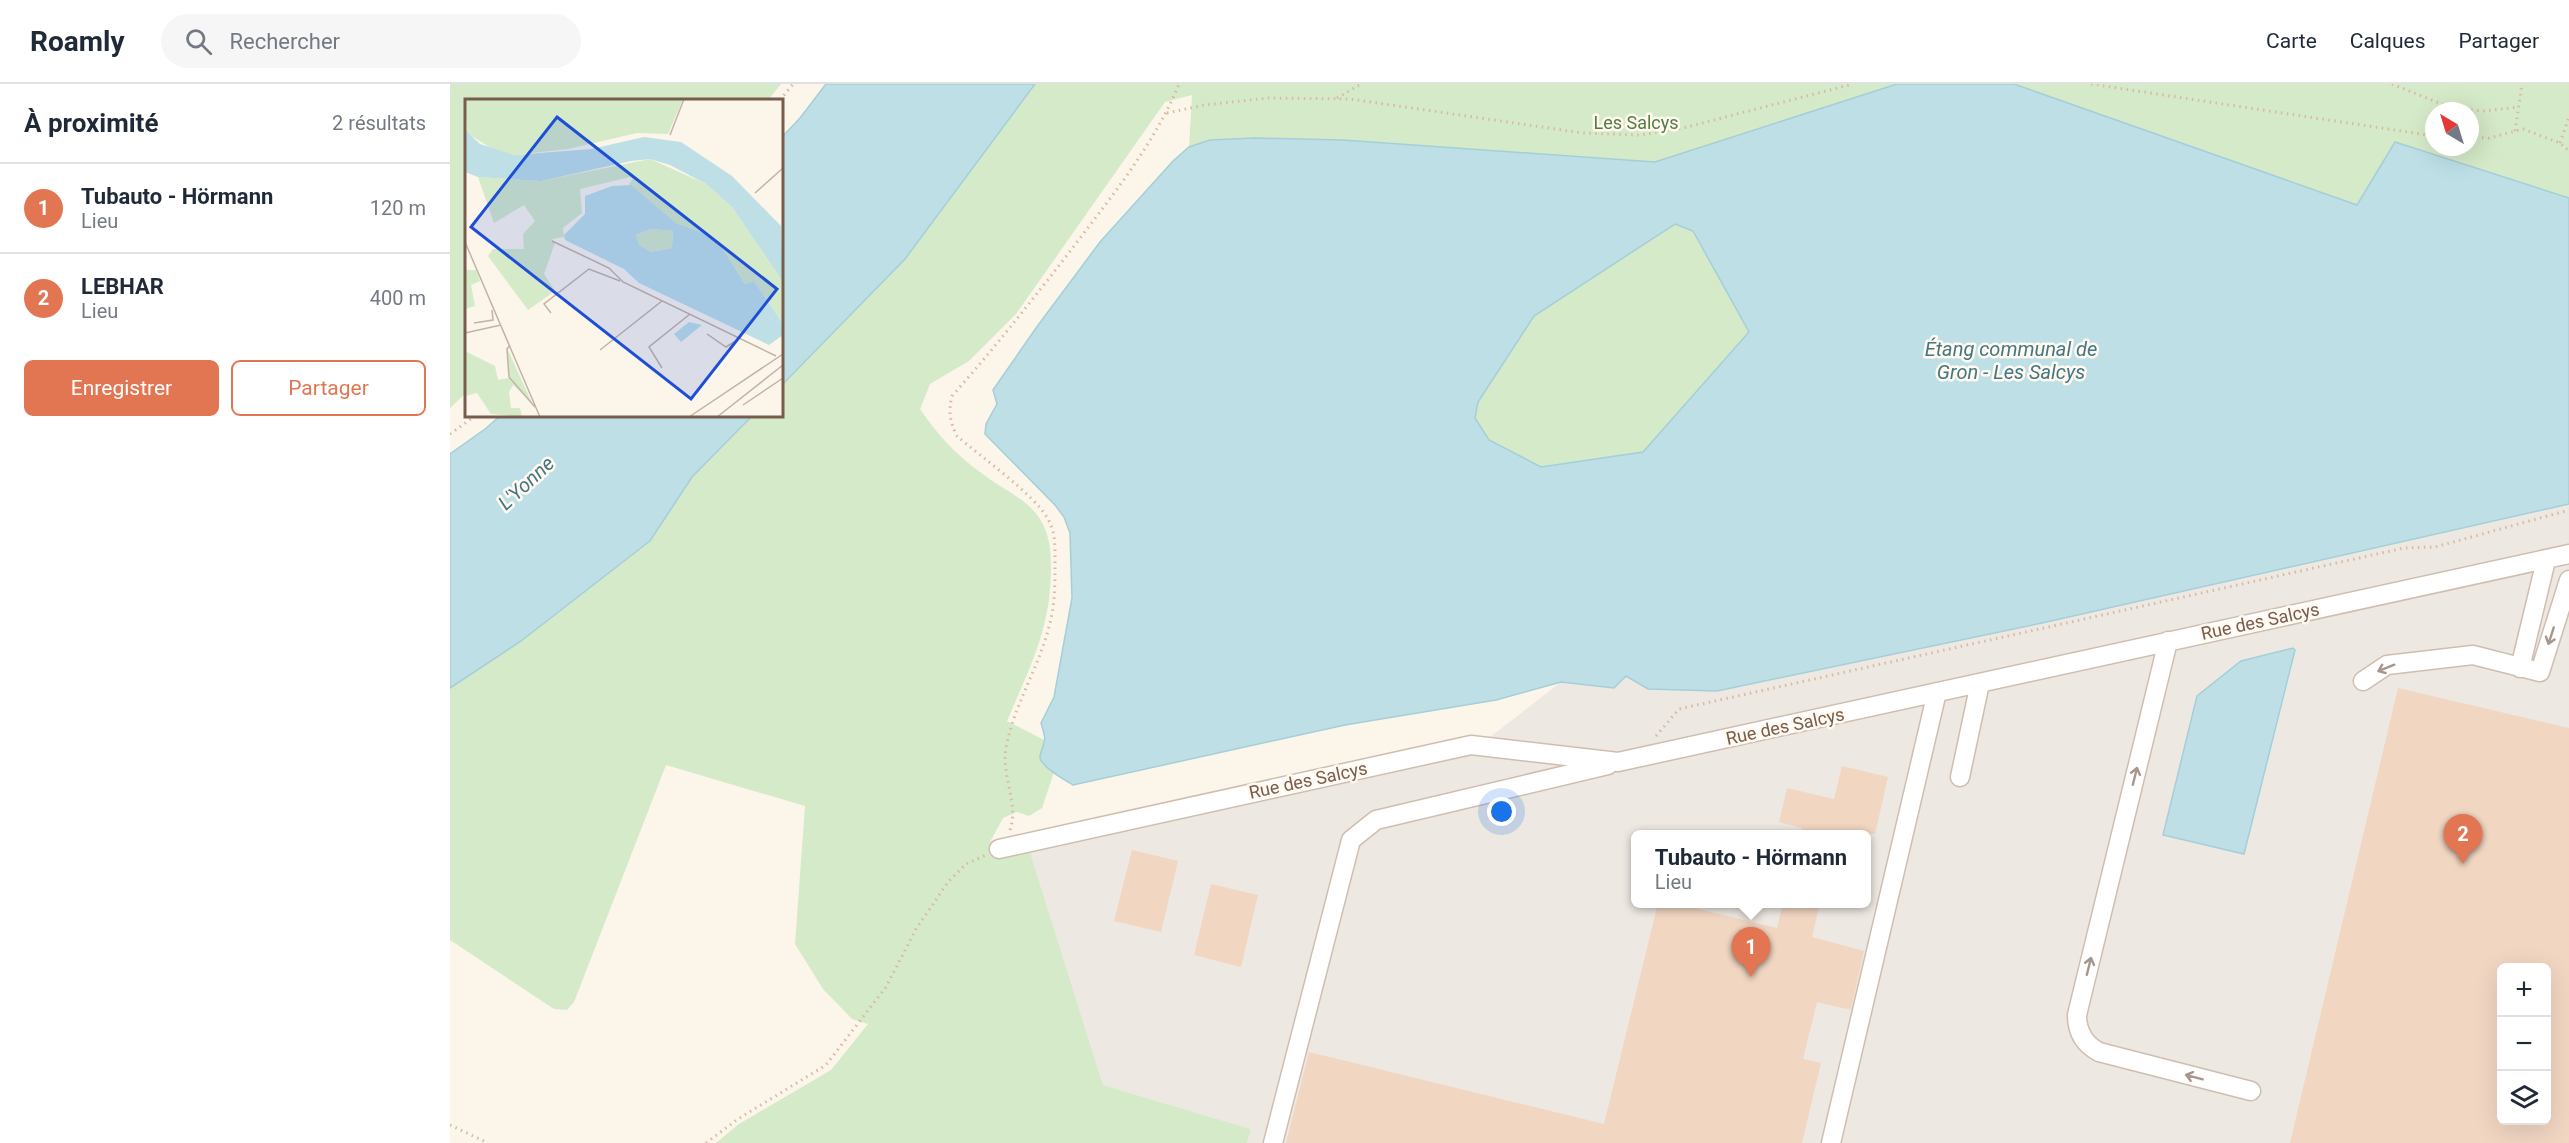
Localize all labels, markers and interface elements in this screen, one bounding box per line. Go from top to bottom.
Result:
search box [161,14,581,68]
text: Roamly [30,25,125,58]
icon: search [182,25,215,58]
text: Rechercher [230,29,340,54]
text: Carte [2266,29,2317,53]
text: Calques [2350,29,2425,53]
text: Partager [2458,29,2539,53]
inset map [465,99,783,417]
north arrow [2425,102,2479,156]
text: À proximité [24,108,158,138]
text: 2 résultats [332,111,426,135]
park label: Les Salcys [1593,112,1679,133]
text: Tubauto - Hörmann [81,184,273,209]
text: 1 [38,196,49,220]
text: 120 m [370,196,426,220]
text: Lieu [81,209,118,233]
text: LEBHAR [81,274,164,299]
text: 2 [38,286,49,310]
text: 400 m [370,286,426,310]
text: Lieu [81,299,118,323]
water label: Étang communal de Gron - Les Salcys [1925,337,2097,384]
button: Enregistrer [24,360,219,416]
button: Partager [231,360,426,416]
water label: L'Yonne [493,451,559,515]
street label: Rue des Salcys [2199,598,2321,644]
one-way arrow [2545,626,2556,645]
one-way arrow [2377,663,2395,674]
street label: Rue des Salcys [1724,703,1846,749]
street label: Rue des Salcys [1247,757,1369,803]
one-way arrow [2129,767,2141,786]
your location [1487,797,1516,826]
pin: 2 [2444,814,2482,864]
popup [1631,830,1871,908]
text: Tubauto - Hörmann [1655,845,1847,870]
text: Lieu [1655,870,1692,894]
pin: 1 [1732,928,1770,977]
one-way arrow [2084,957,2096,976]
map controls [2497,963,2551,1125]
button: + [2497,963,2551,1017]
button: − [2497,1017,2551,1071]
one-way arrow [2185,1070,2204,1082]
button: layers [2497,1071,2551,1125]

